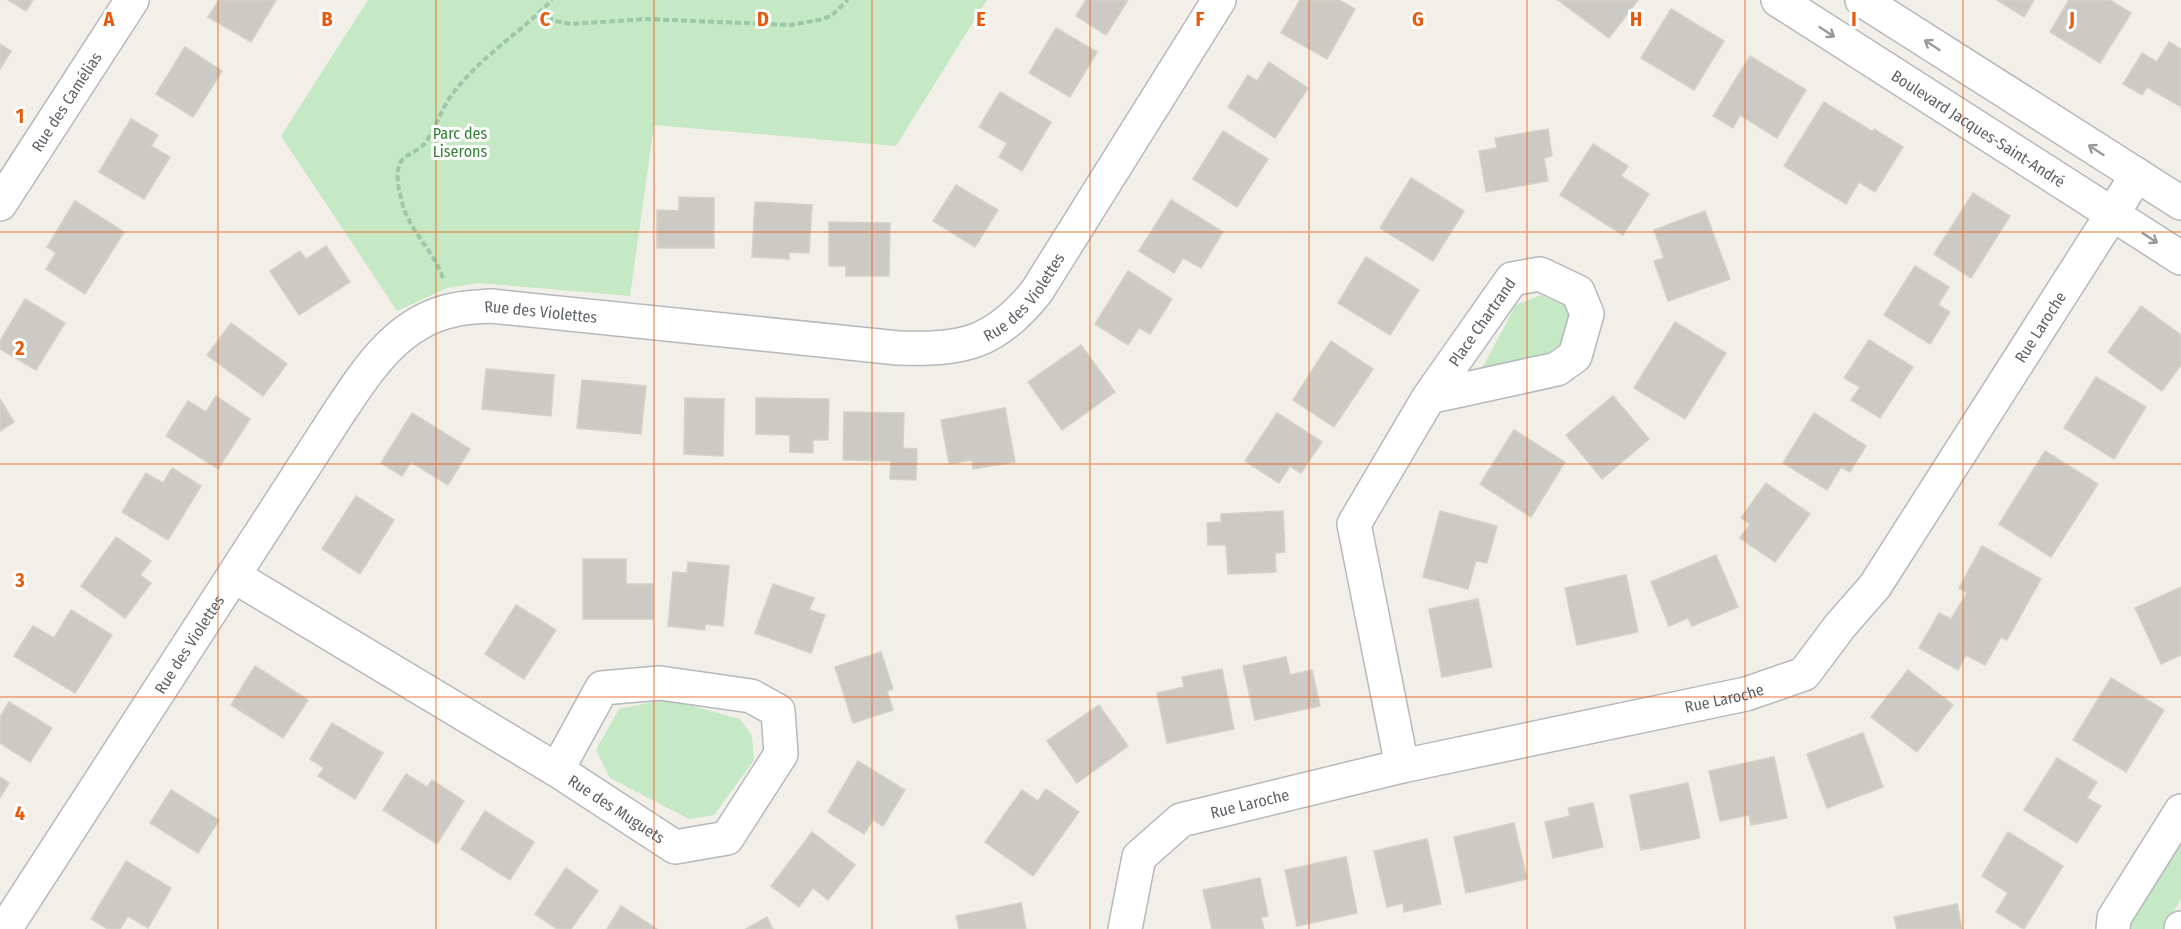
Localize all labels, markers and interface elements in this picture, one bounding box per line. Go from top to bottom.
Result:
text: A [103,7,116,31]
text: B [321,7,333,31]
text: C [540,7,551,31]
text: D [757,7,769,31]
text: E [976,7,986,31]
text: F [1196,7,1205,31]
text: G [1412,7,1424,31]
text: H [1630,7,1642,31]
text: I [1851,7,1857,31]
text: J [2068,7,2075,31]
one-way arrow [1818,26,1835,38]
one-way arrow [1924,38,1941,50]
street label: Rue des Camélias [28,48,106,155]
street label: Boulevard Jacques-Saint-André [1888,66,2069,191]
text: 1 [16,104,24,128]
park label: Parc des Liserons [433,124,487,161]
one-way arrow [2088,143,2105,155]
one-way arrow [2142,232,2159,245]
street label: Rue des Violettes [980,249,1069,346]
street label: Place Chartrand [1445,274,1520,370]
street label: Rue Laroche [2011,288,2070,366]
street label: Rue des Violettes [484,297,598,327]
text: 2 [14,336,25,360]
text: 3 [14,568,25,592]
street label: Rue des Violettes [151,592,228,697]
street label: Rue Laroche [1683,680,1766,717]
street label: Rue des Muguets [565,771,668,848]
street label: Rue Laroche [1208,785,1291,822]
text: 4 [15,801,25,825]

